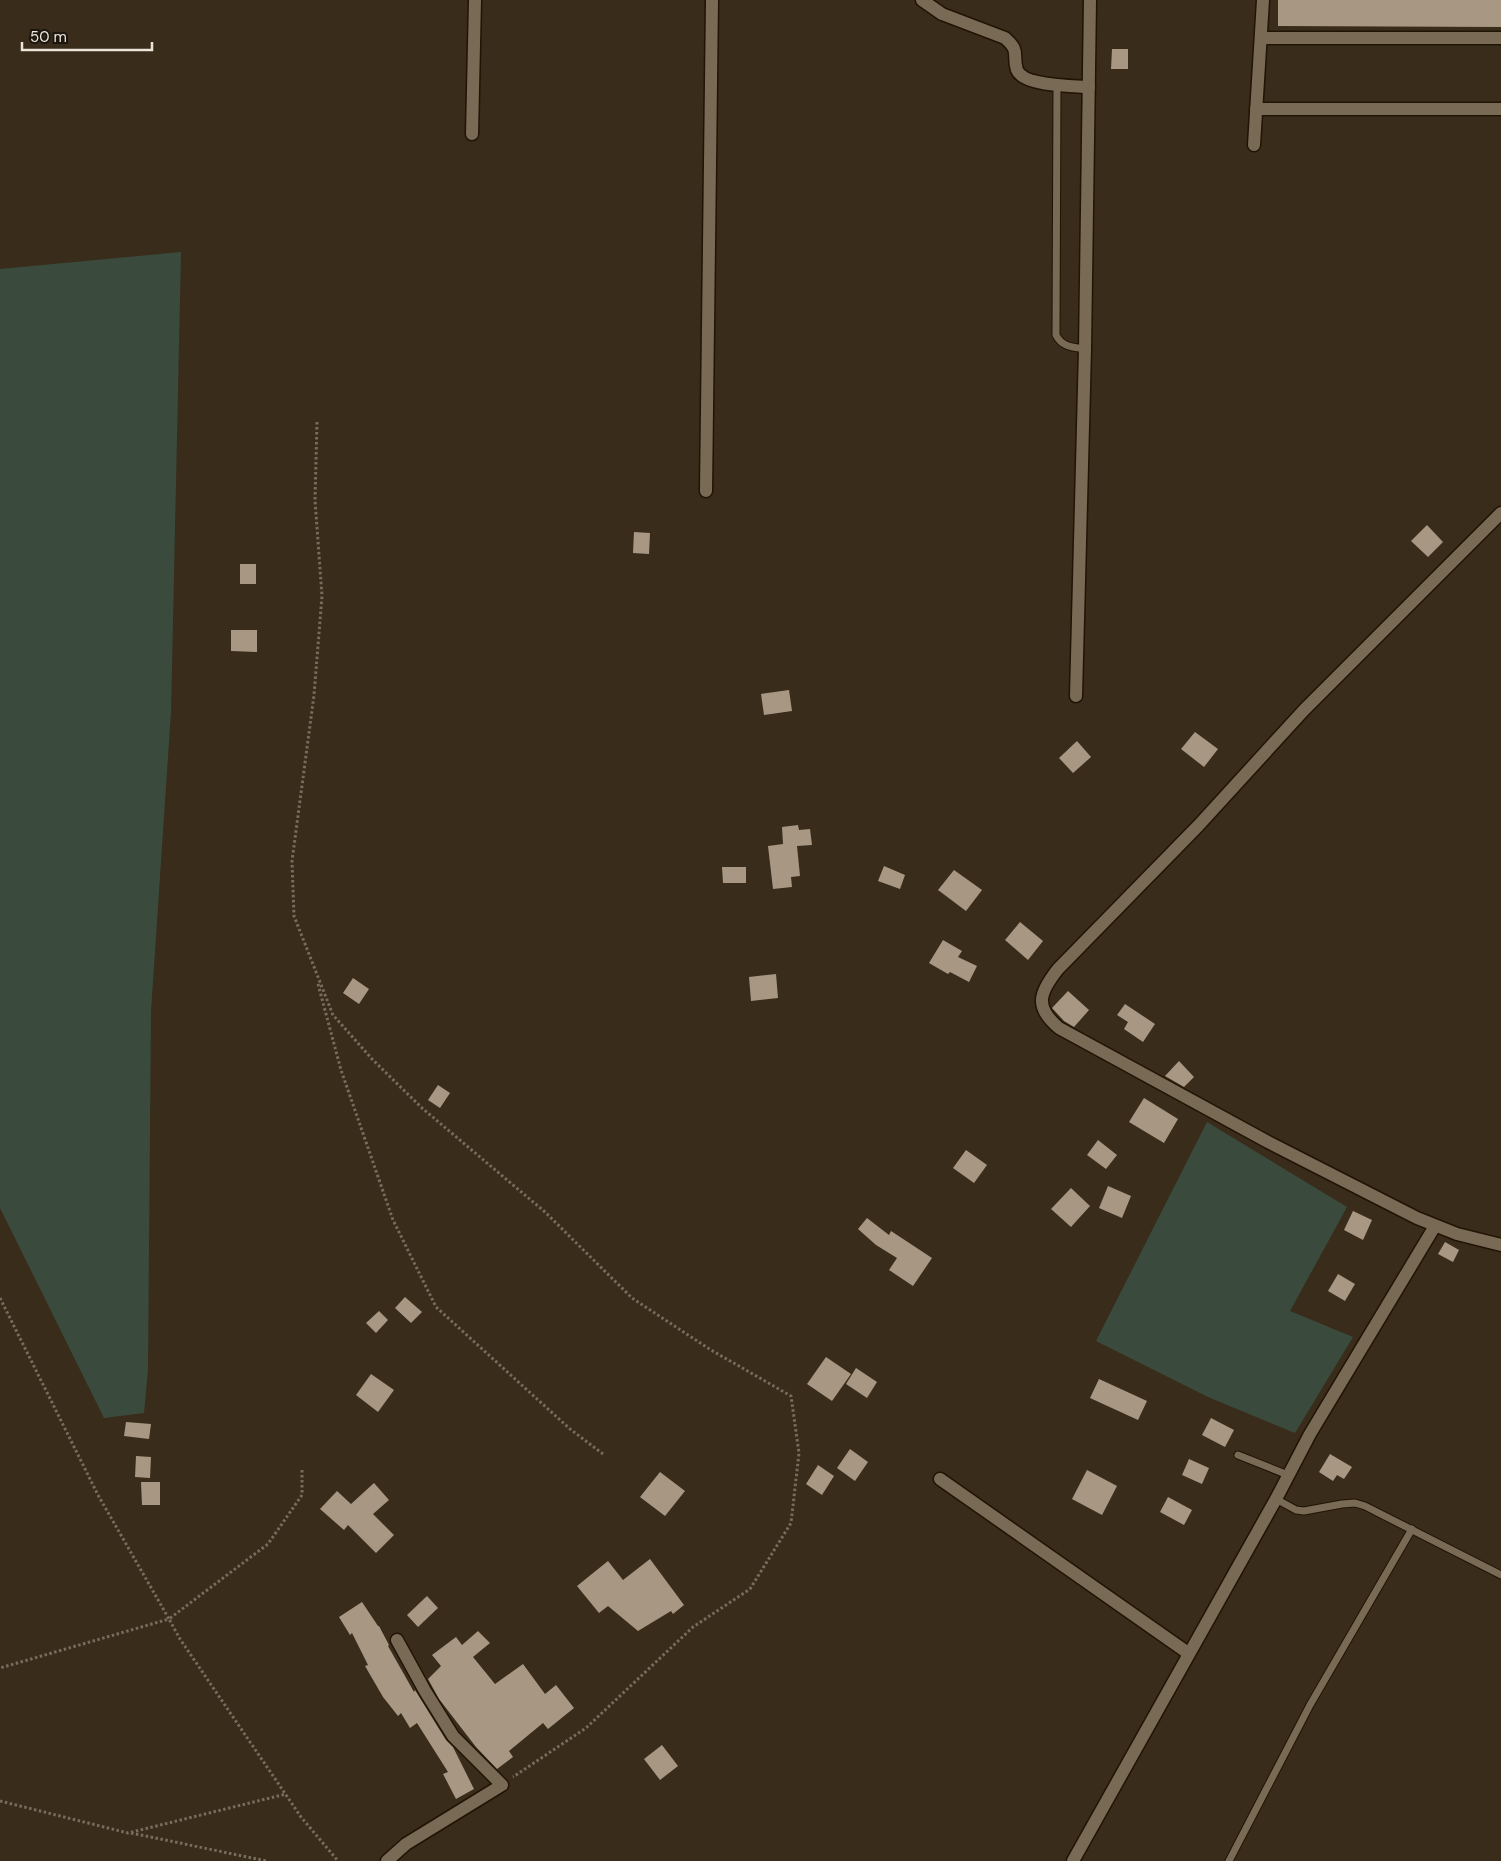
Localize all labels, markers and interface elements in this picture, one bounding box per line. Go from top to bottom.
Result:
scale bar [22,20,152,52]
text: 50 m [30,27,67,47]

